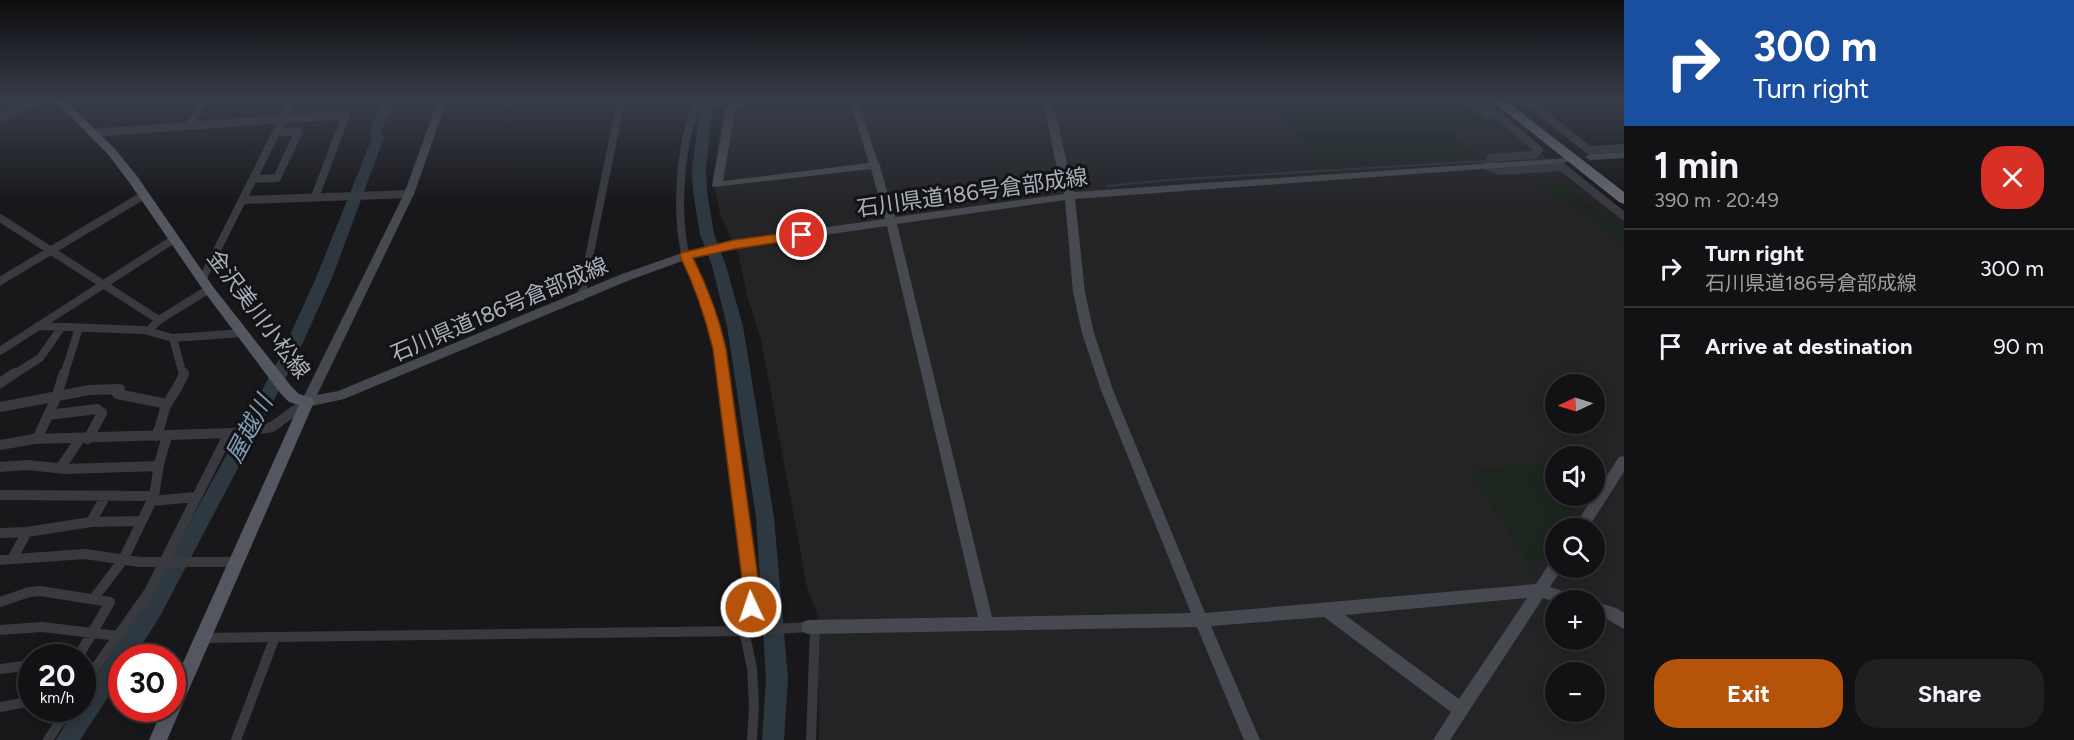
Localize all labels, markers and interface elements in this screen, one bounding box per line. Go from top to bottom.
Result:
text: 300 m [1753,21,1877,72]
icon: right [1654,24,1732,102]
text: Turn right [1753,72,1869,105]
text: 1 min [1654,144,1739,187]
button: close [1981,146,2044,209]
street label: 石川県道186号倉部成線 [855,163,1089,222]
text: 390 m · 20:49 [1654,188,1779,212]
pin [776,209,827,260]
icon: arrive [785,218,818,251]
text: Turn right [1705,240,1804,267]
street label: 金沢美川小松線 [201,245,316,384]
street label: 石川県道186号倉部成線 [387,252,612,367]
icon: right [1654,252,1687,285]
text: 300 m [1980,255,2044,282]
text: 石川県道186号倉部成線 [1705,271,1917,295]
icon: arrive [1654,330,1687,363]
text: Arrive at destination [1705,333,1913,360]
text: 90 m [1993,333,2044,360]
north arrow [1545,374,1605,434]
map controls [1545,374,1605,722]
water label: 屋越川 [219,388,280,467]
button: sound [1545,446,1605,506]
button: search [1545,518,1605,578]
position arrow [719,575,783,639]
button: + [1545,590,1605,650]
speed limit sign: 30 [108,644,186,722]
text: 20 [39,657,75,694]
button: Exit [1654,659,1843,728]
button: Share [1855,659,2044,728]
button: − [1545,662,1605,722]
text: km/h [40,689,74,707]

